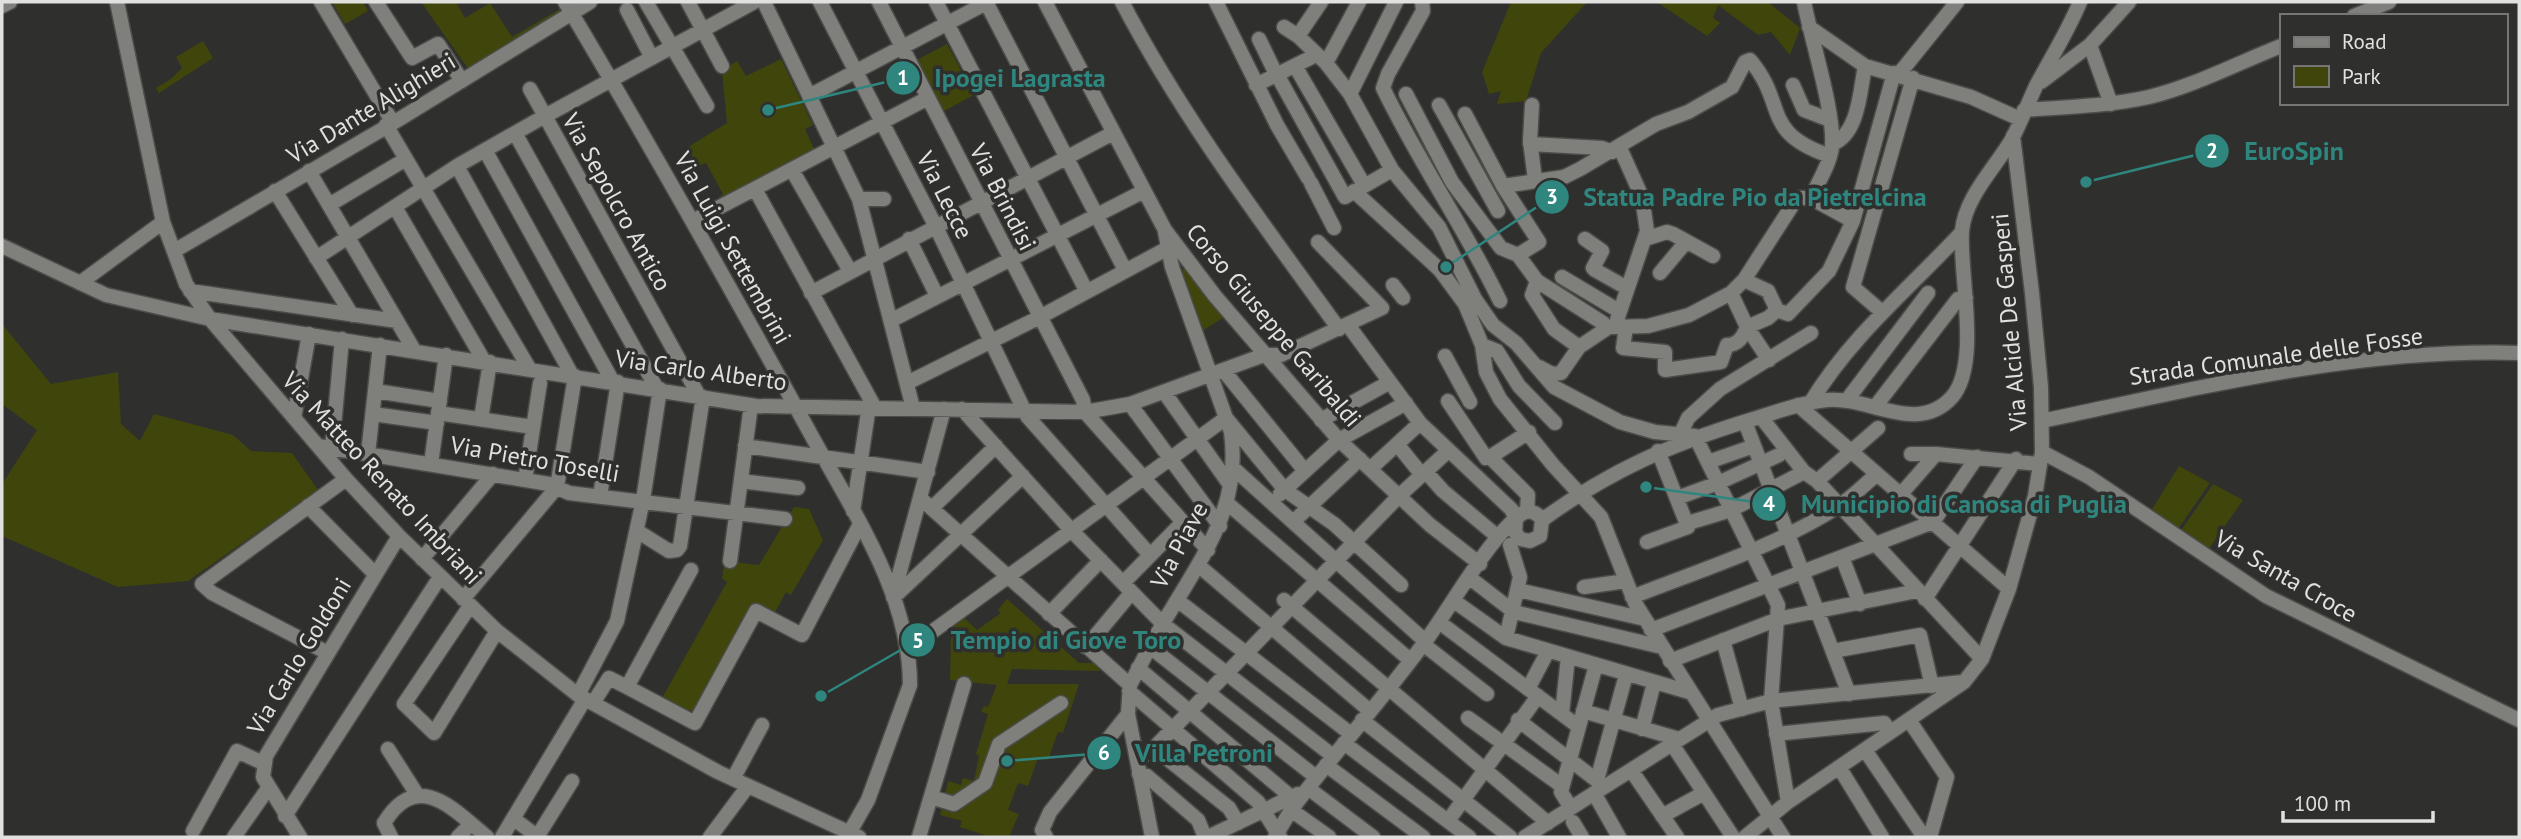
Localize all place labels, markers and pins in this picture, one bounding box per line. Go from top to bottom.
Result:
callout: Ipogei Lagrasta [885,55,1120,102]
callout: EuroSpin [2195,127,2357,174]
callout: Statua Padre Pio da Pietrelcina [1534,174,1941,221]
callout: Municipio di Canosa di Puglia [1752,481,2141,528]
callout: Tempio di Giove Toro [901,617,1196,664]
callout: Villa Petroni [1086,729,1287,776]

